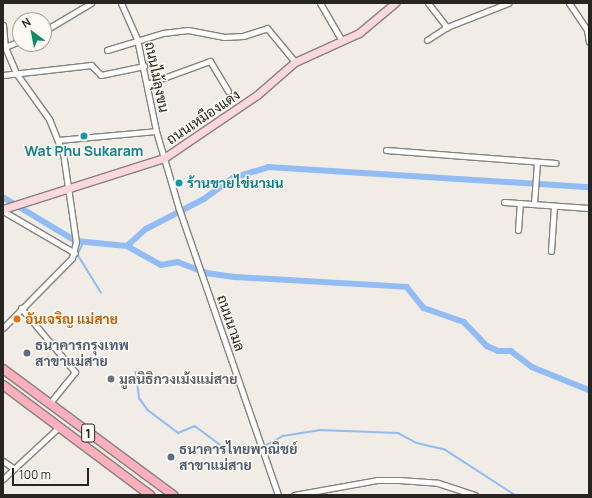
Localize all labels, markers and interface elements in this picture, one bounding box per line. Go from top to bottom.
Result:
north arrow [12,12,52,52]
text: N [19,14,33,31]
street label: ถนนไม้ลุงขน [141,40,173,114]
street label: ถนนเหมืองแดง [163,86,243,148]
marker: Wat Phu Sukaram [79,131,89,141]
place label: Wat Phu Sukaram [25,143,143,159]
place label: ร้านขายไข่นามน [187,175,284,191]
marker: ร้านขายไข่นามน [174,178,184,188]
street label: ถนนนามล [214,293,248,353]
place label: อันเจริญ แม่สาย [25,311,118,327]
marker: อันเจริญ แม่สาย [12,314,22,324]
place label: ธนาคารกรุงเทพ สาขาแม่สาย [35,337,129,370]
marker: ธนาคารกรุงเทพ สาขาแม่สาย [22,348,32,358]
place label: มูลนิธิกวงเม้งแม่สาย [119,371,237,387]
marker: มูลนิธิกวงเม้งแม่สาย [106,374,116,384]
road number: 1 [81,422,95,444]
place label: ธนาคารไทยพาณิชย์ สาขาแม่สาย [179,441,297,474]
marker: ธนาคารไทยพาณิชย์ สาขาแม่สาย [166,452,176,462]
scale bar [14,460,91,486]
text: 100 m [19,466,51,483]

